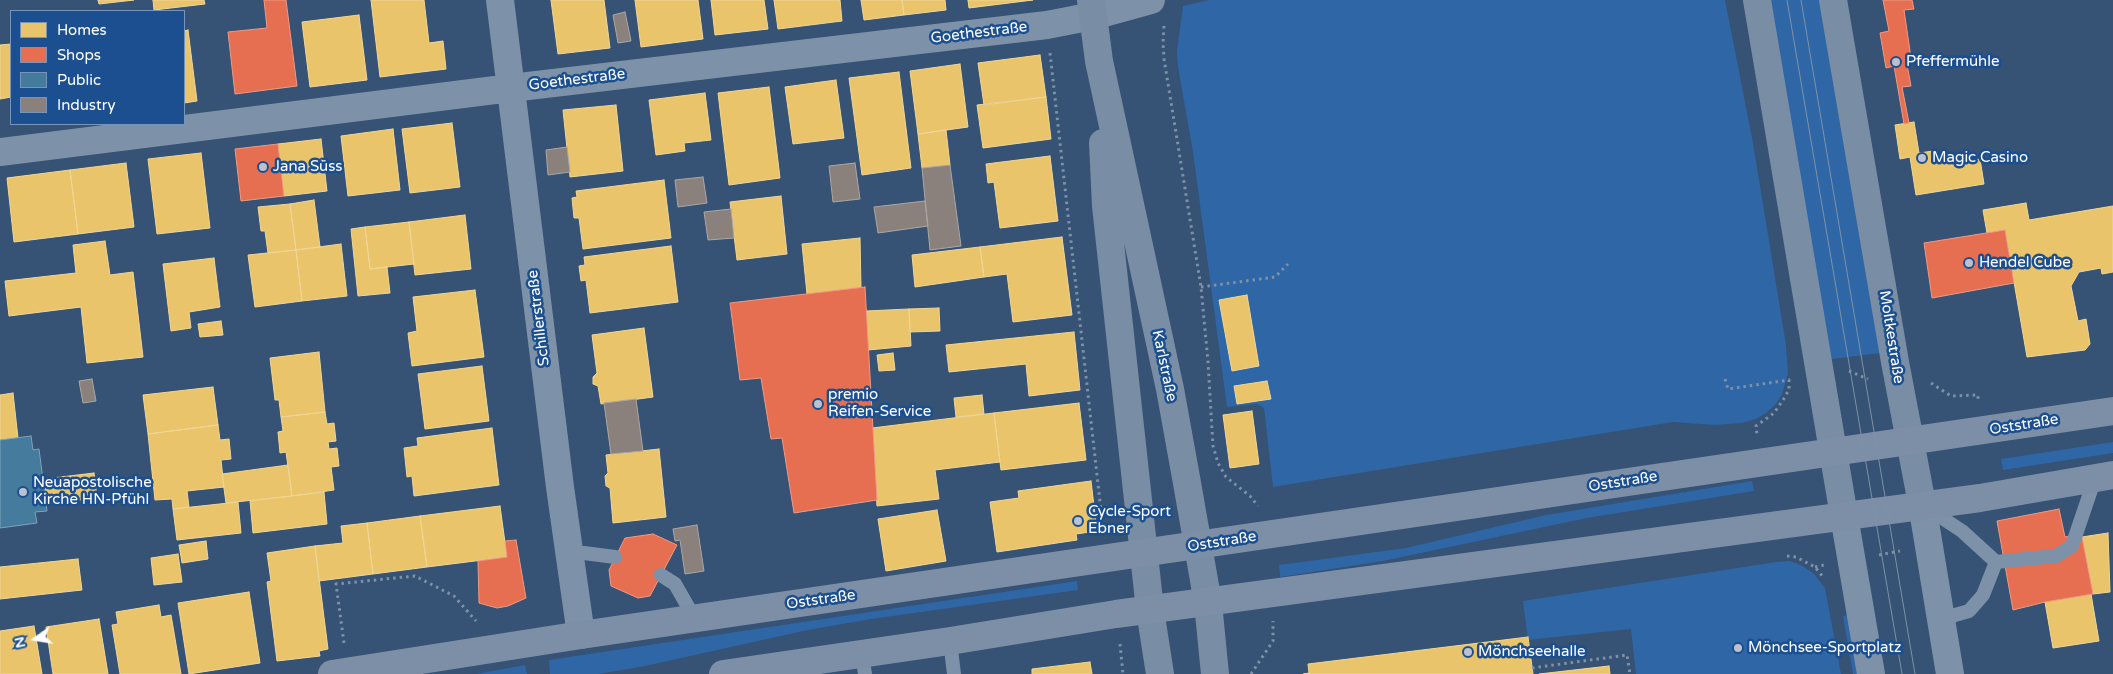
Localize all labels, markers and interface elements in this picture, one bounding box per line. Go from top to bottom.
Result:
legend [10,10,185,125]
street label: Goethestraße [930,18,1028,48]
text: Homes [57,21,107,39]
text: Shops [57,46,101,64]
place label: Pfeffermühle [1906,53,1999,71]
marker: Pfeffermühle [1890,56,1902,68]
street label: Goethestraße [528,65,626,95]
text: Public [57,71,101,89]
text: Industry [57,96,116,114]
place label: Magic Casino [1932,149,2028,167]
marker: Magic Casino [1916,152,1928,164]
place label: Jana Süss [273,158,343,176]
marker: Jana Süss [257,161,269,173]
place label: Hendel Cube [1979,254,2071,272]
marker: Hendel Cube [1963,257,1975,269]
street label: Schillerstraße [524,269,554,367]
street label: Moltkestraße [1875,289,1907,385]
street label: Karlstraße [1148,329,1180,403]
place label: premio Reifen-Service [828,386,931,421]
marker: premio Reifen-Service [812,398,824,410]
street label: Oststraße [1988,411,2060,439]
street label: Oststraße [1587,468,1659,496]
place label: Neuapostolische Kirche HN-Pfühl [33,474,152,509]
marker: Neuapostolische Kirche HN-Pfühl [17,486,29,498]
place label: Cycle-Sport Ebner [1088,503,1171,538]
marker: Cycle-Sport Ebner [1072,515,1084,527]
street label: Oststraße [1186,528,1258,556]
street label: Oststraße [785,586,857,614]
north arrow [10,614,60,664]
text: N [10,635,29,650]
place label: Mönchsee-Sportplatz [1748,639,1902,657]
marker: Mönchsee-Sportplatz [1732,642,1744,654]
place label: Mönchseehalle [1478,643,1585,661]
marker: Mönchseehalle [1462,646,1474,658]

